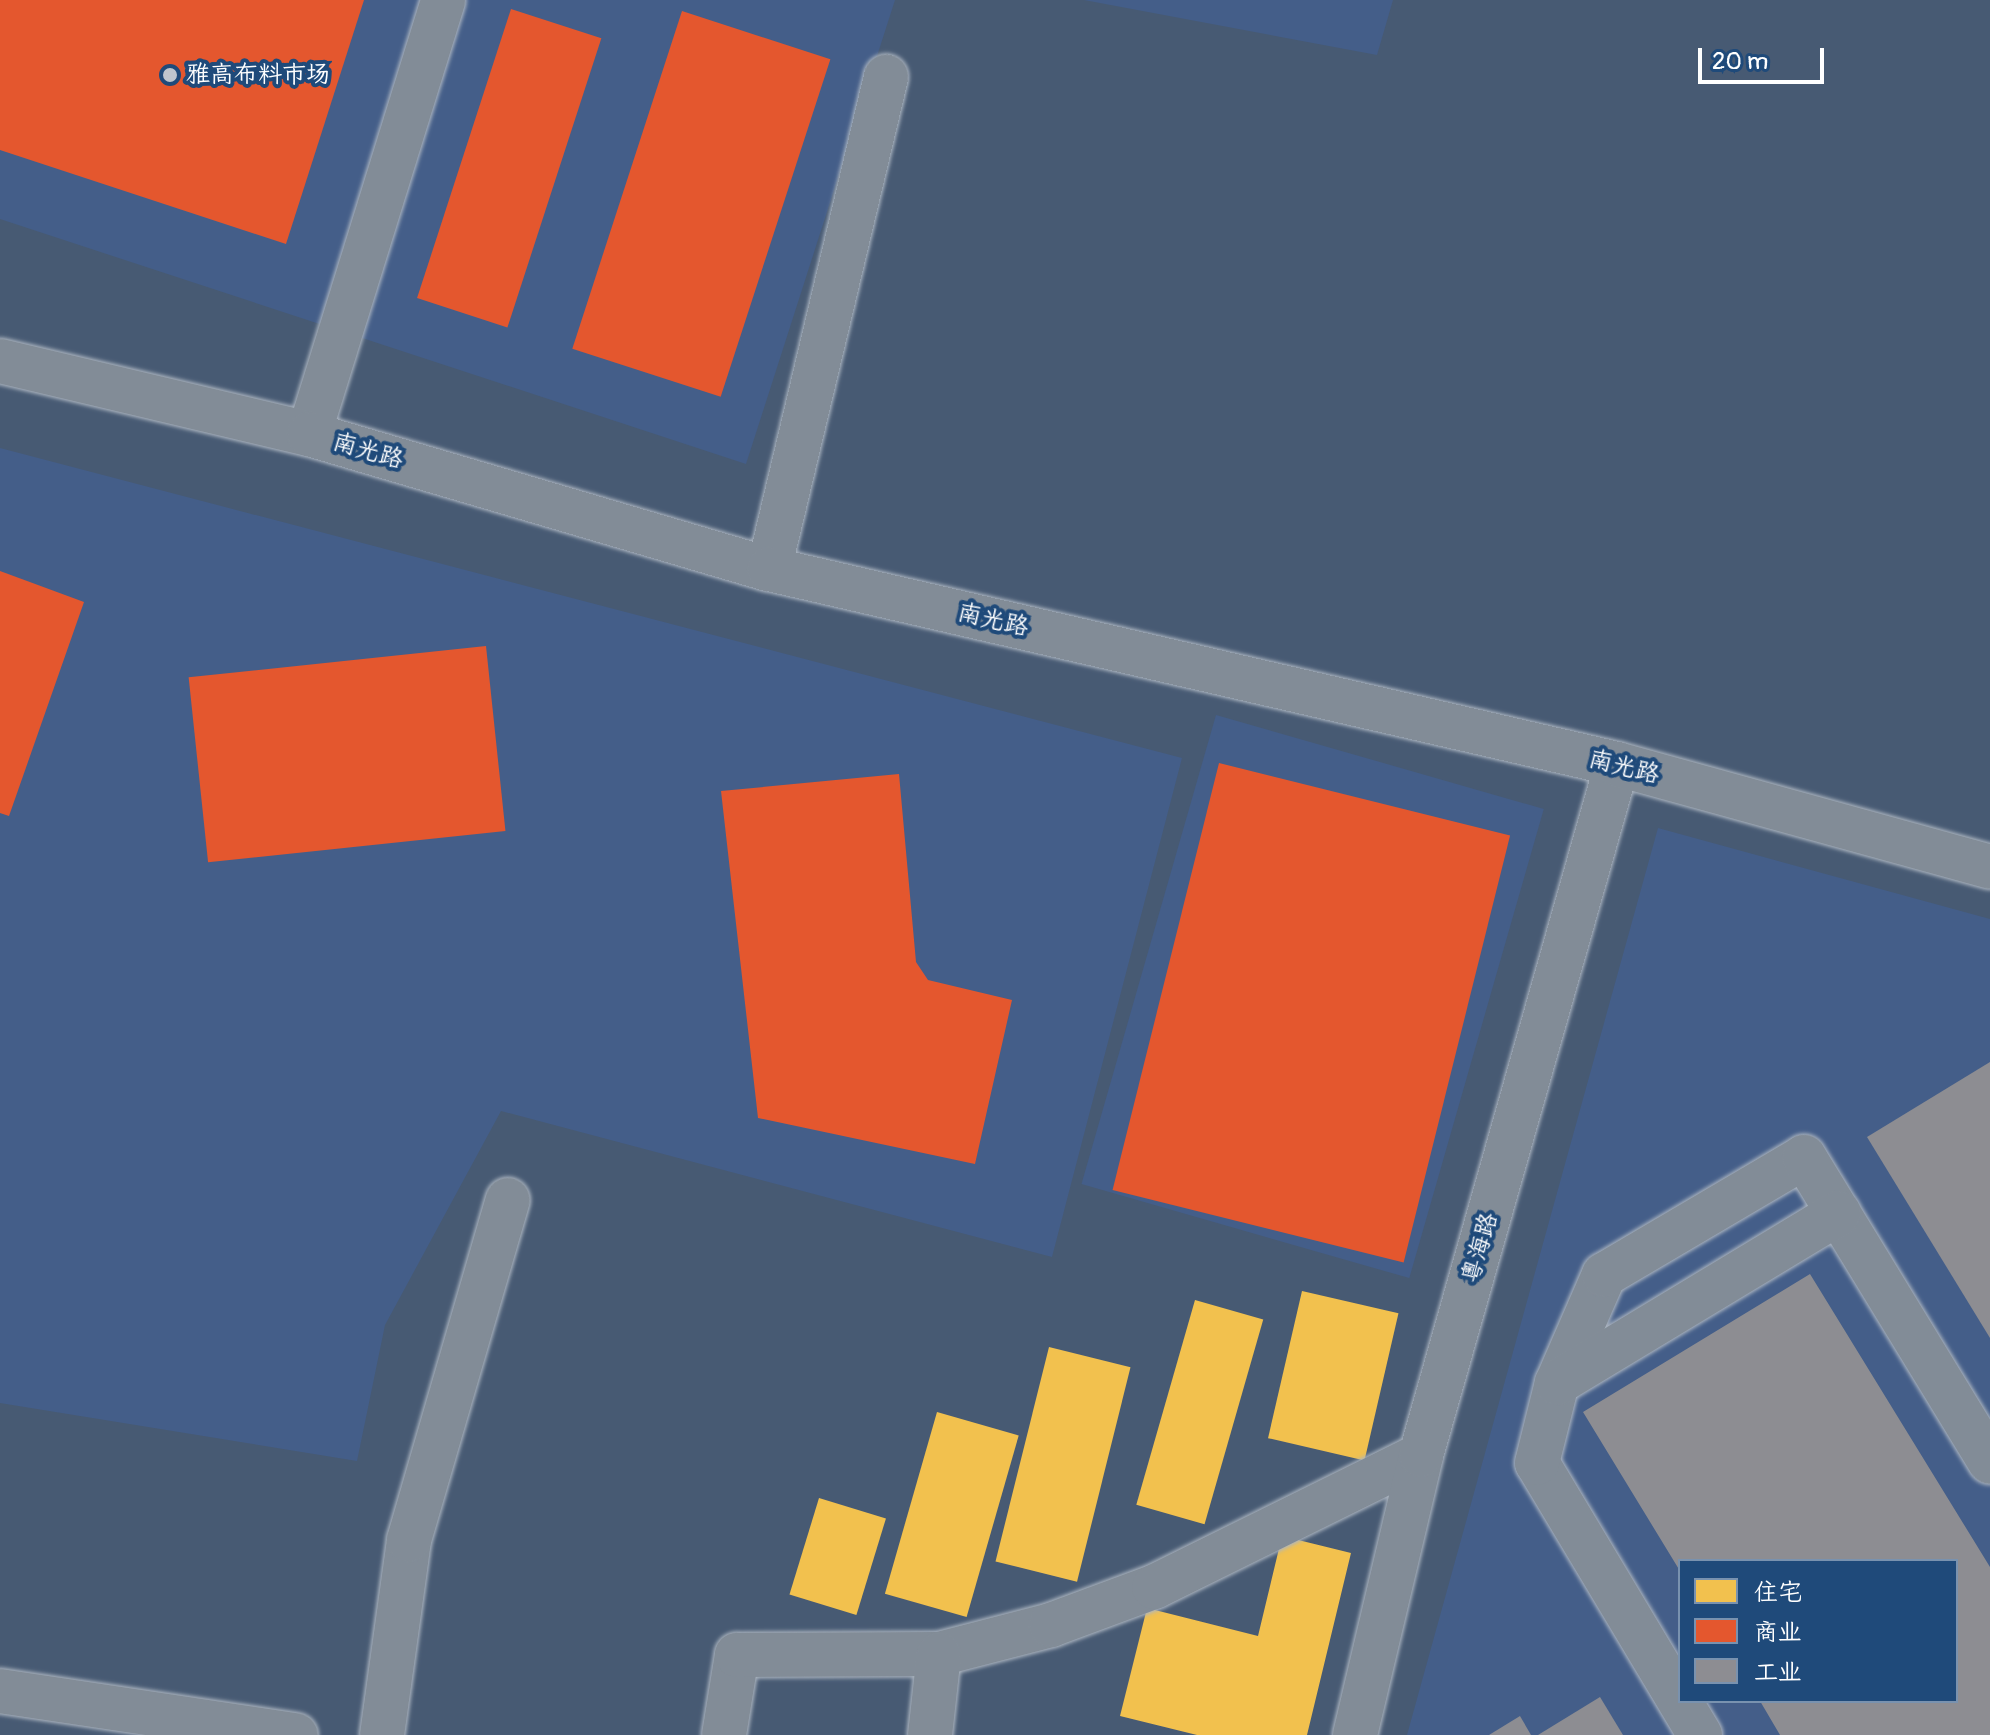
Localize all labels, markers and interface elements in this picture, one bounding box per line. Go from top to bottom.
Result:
scale bar [1702,32,1828,82]
text: 20 m [1712,47,1768,76]
place label: 雅高布料市场 [186,61,330,89]
marker: 雅高布料市场 [161,66,179,84]
street label: 南光路 [329,427,407,475]
street label: 南光路 [955,598,1031,642]
street label: 南光路 [1586,744,1662,790]
street label: 粤海路 [1456,1209,1504,1287]
legend [1678,1559,1958,1703]
text: 住宅 [1754,1578,1802,1607]
text: 商业 [1754,1618,1802,1647]
text: 工业 [1754,1658,1802,1687]

